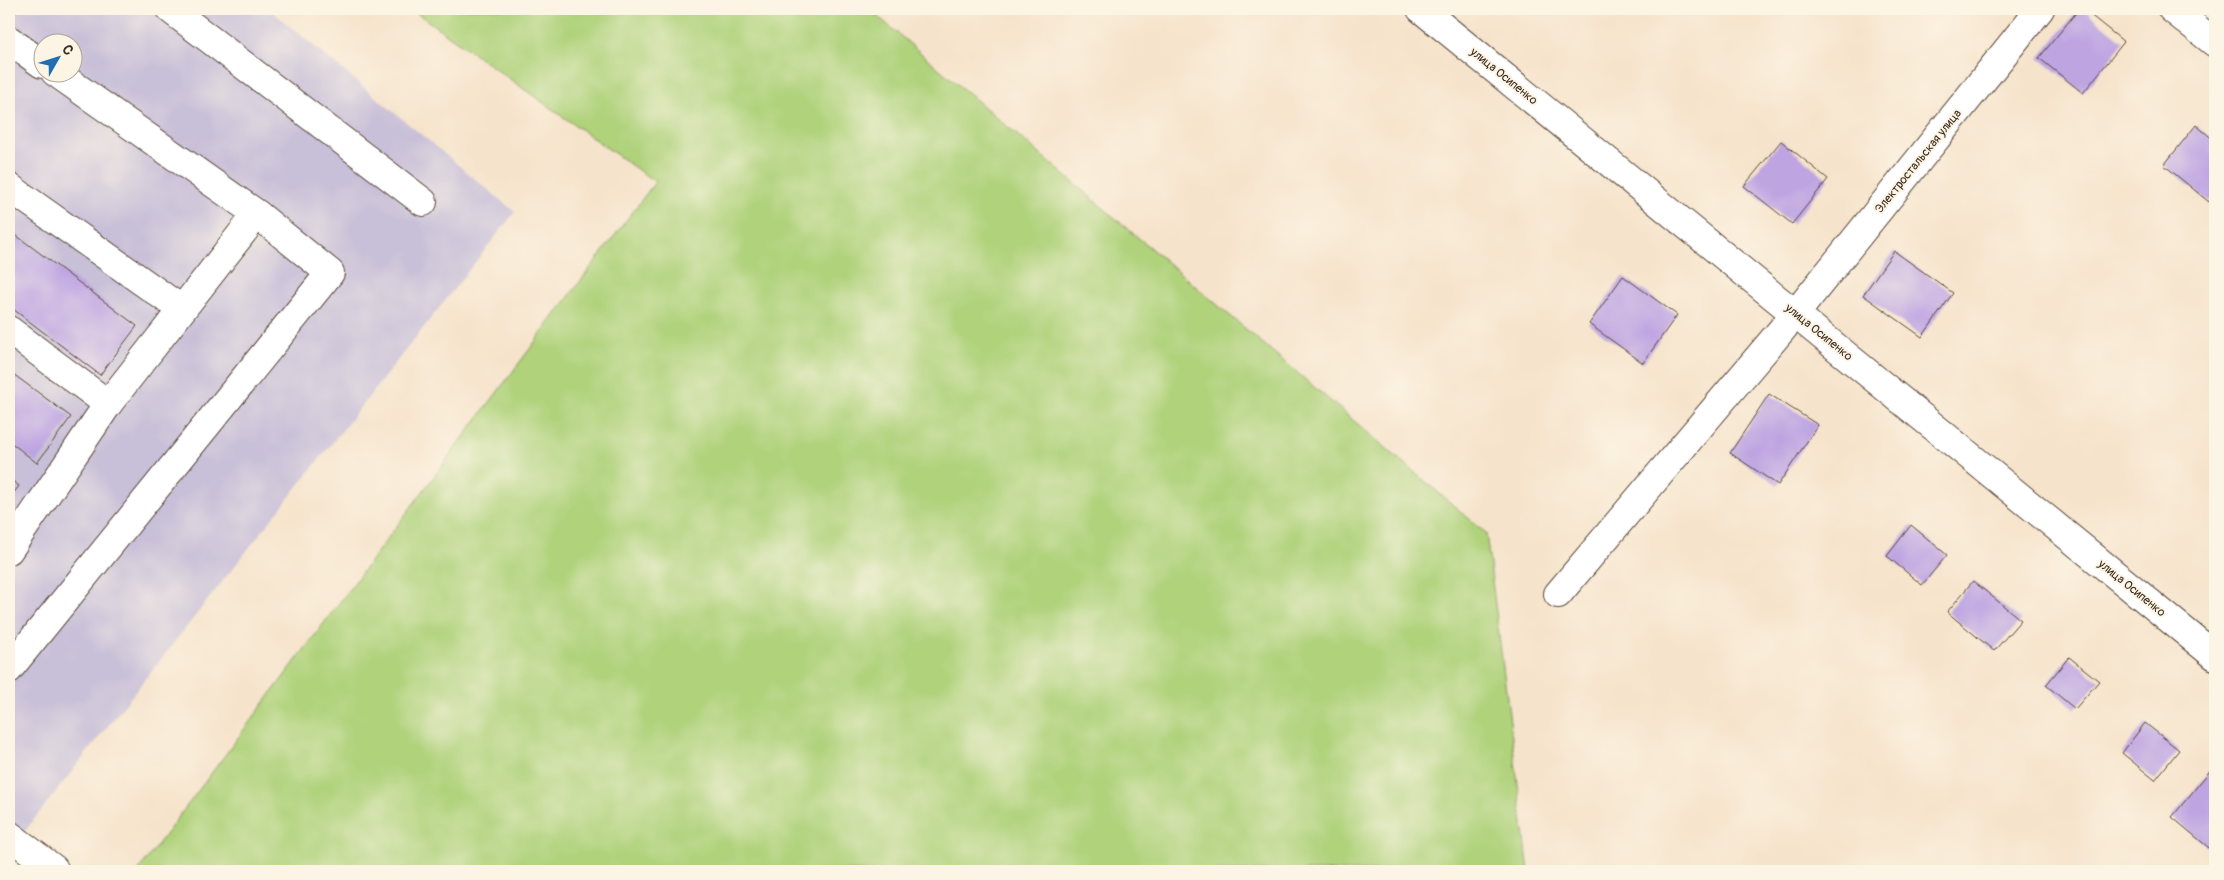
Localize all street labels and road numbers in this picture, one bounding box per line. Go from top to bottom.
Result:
street label: улица Осипенко [1466,44,1541,108]
street label: Электростальская улица [1872,106,1965,216]
street label: улица Осипенко [1781,300,1856,364]
street label: улица Осипенко [2094,556,2169,620]

